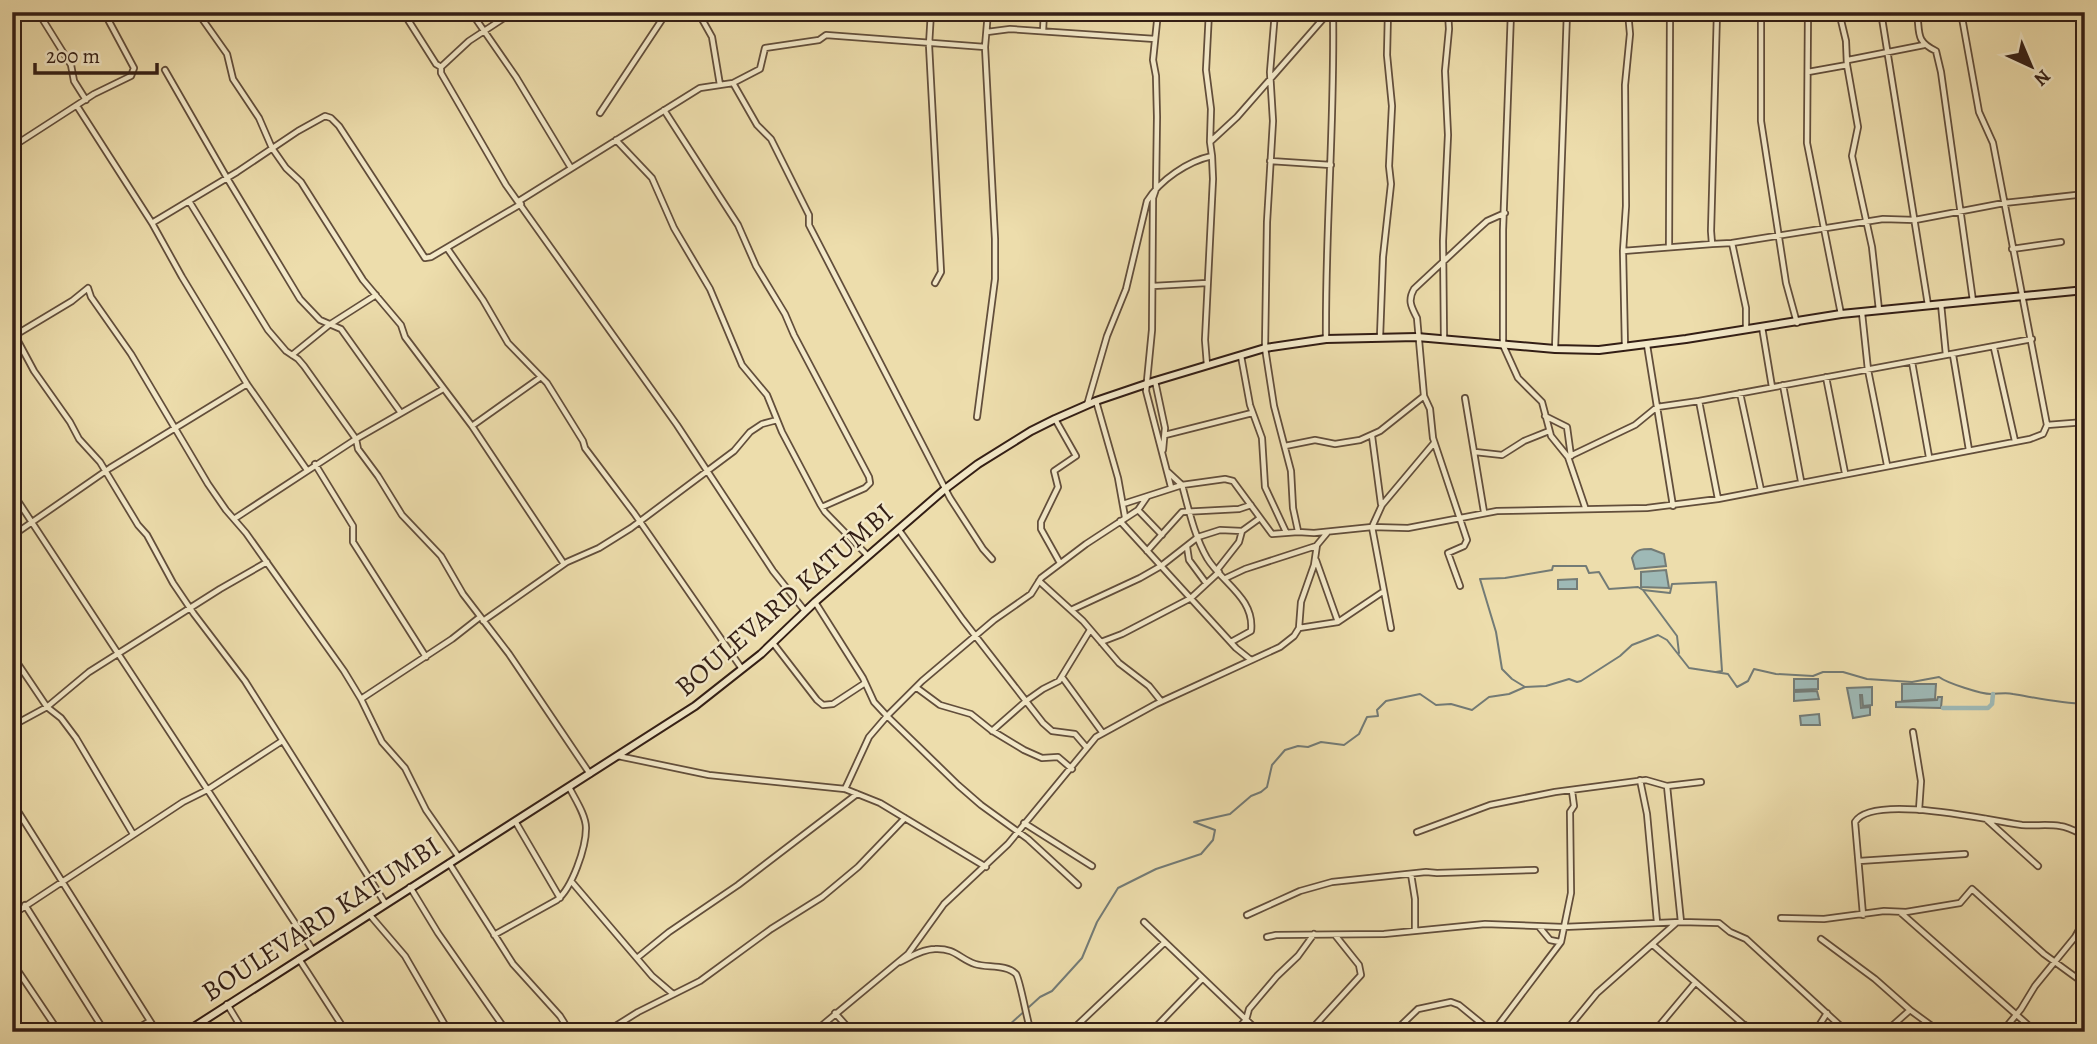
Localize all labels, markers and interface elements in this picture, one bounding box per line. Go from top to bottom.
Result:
scale bar [35,32,158,76]
north arrow [1996,32,2066,102]
text: 200 m [46,42,100,70]
text: N [2028,63,2056,92]
street label: BOULEVARD KATUMBI [667,495,901,705]
street label: BOULEVARD KATUMBI [194,827,448,1011]

